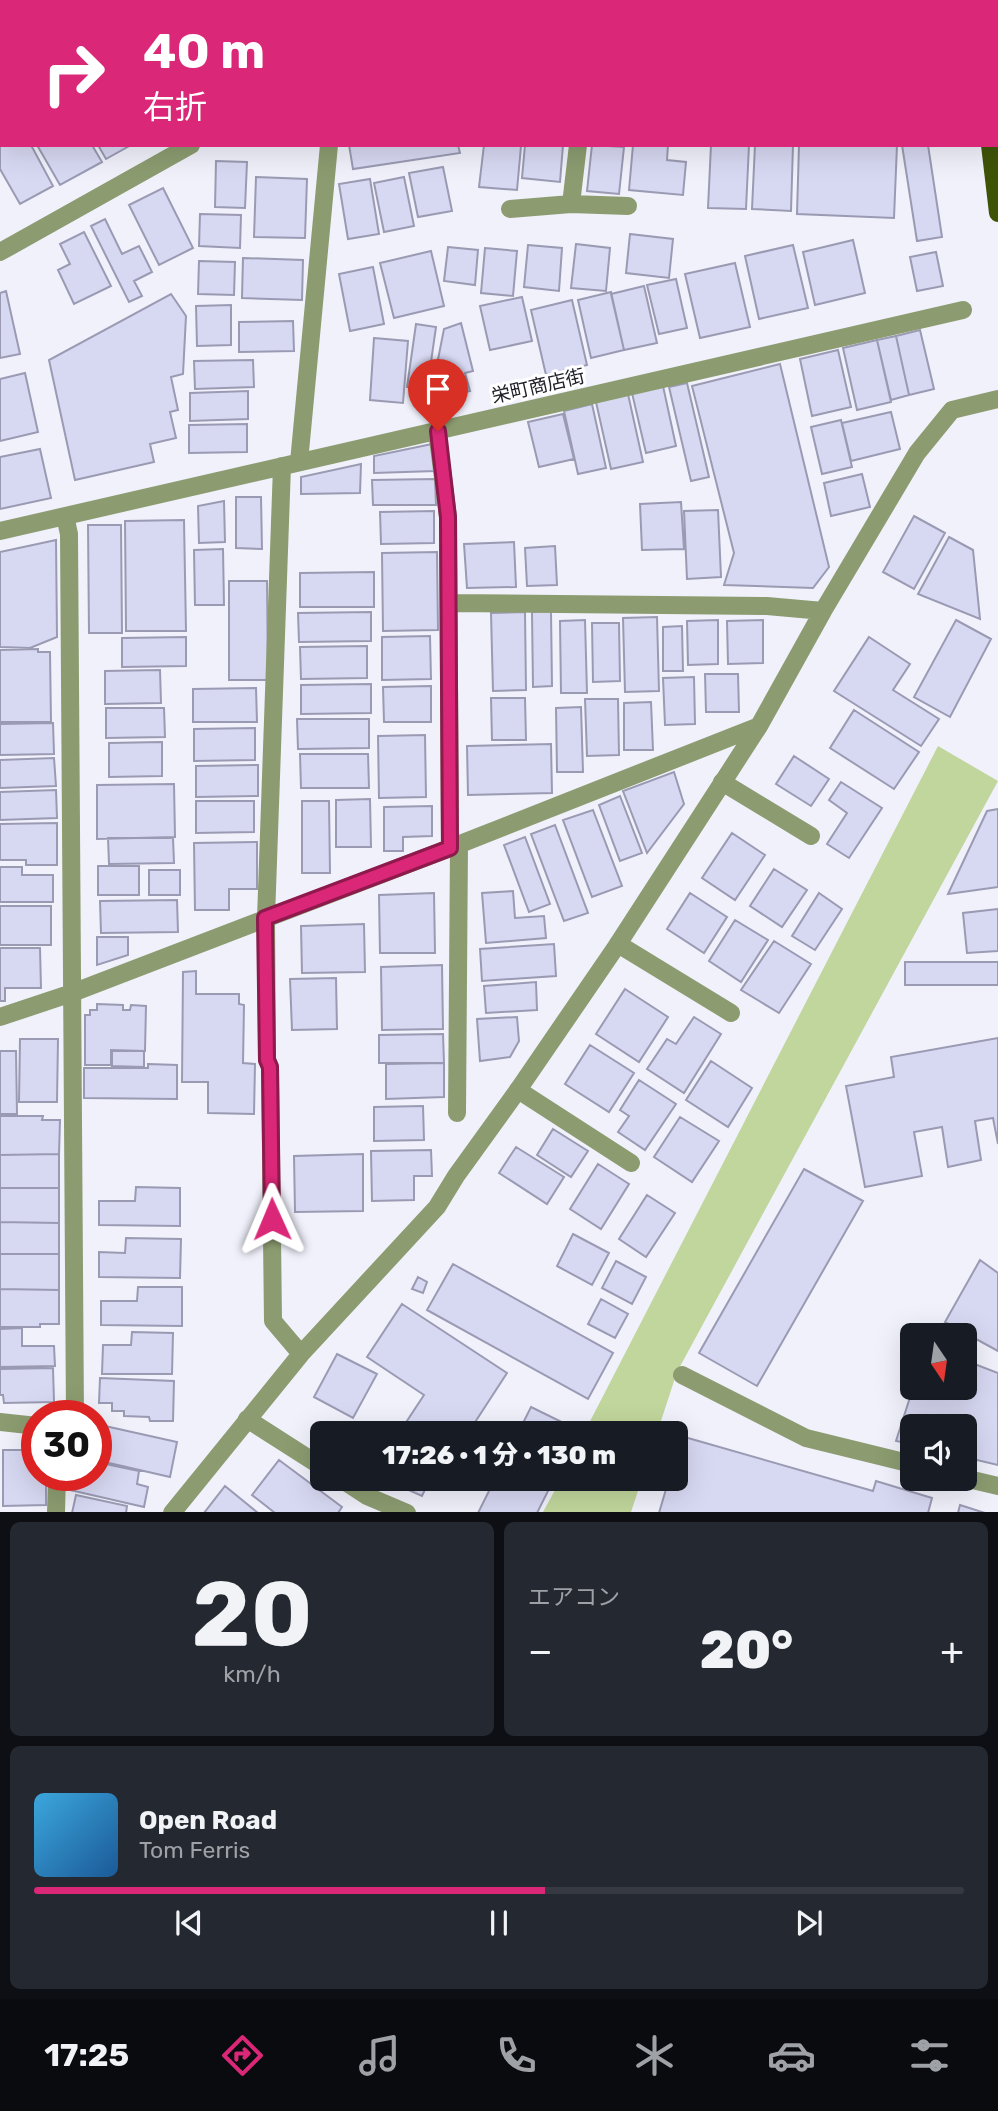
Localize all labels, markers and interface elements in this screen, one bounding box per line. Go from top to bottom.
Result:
text: 40 m [143,22,265,80]
icon: right [28,28,119,119]
text: 右折 [143,88,207,126]
pin [408,359,468,431]
street label: 栄町商店街 [489,364,587,408]
icon: arrive [419,370,457,408]
position arrow [235,1182,309,1256]
north arrow [900,1323,976,1400]
map controls [900,1323,977,1491]
speed limit sign: 30 [21,1400,112,1491]
button: sound [900,1414,977,1491]
text: 17:26 · 1 分 · 130 m [382,1440,616,1471]
text: 20 [191,1560,313,1668]
text: エアコン [528,1583,620,1611]
text: 20° [700,1619,793,1681]
text: − [528,1628,553,1674]
text: + [940,1628,964,1674]
text: km/h [223,1660,281,1688]
text: Open Road [139,1805,277,1836]
text: Tom Ferris [139,1836,250,1864]
icon: previous [170,1904,208,1942]
icon: pause [480,1904,518,1942]
icon: next [790,1904,828,1942]
icon: directions [218,2031,267,2080]
icon: music [355,2031,404,2080]
icon: phone [492,2031,541,2080]
icon: climate [630,2031,679,2080]
icon: car [767,2031,816,2080]
icon: filters [905,2031,954,2080]
text: 17:25 [44,2036,129,2074]

